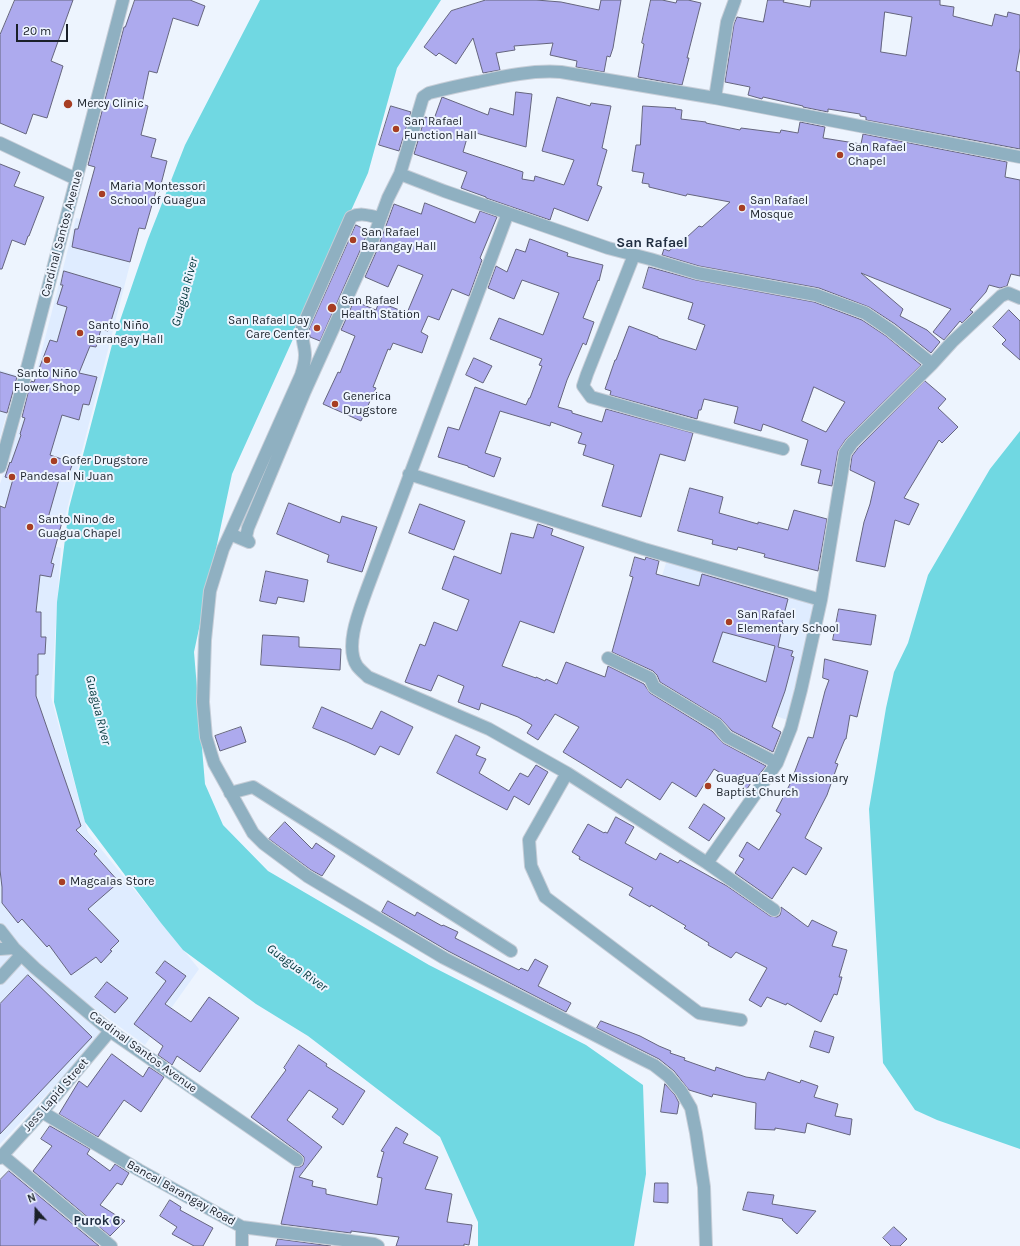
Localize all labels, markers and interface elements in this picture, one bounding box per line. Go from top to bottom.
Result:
scale bar [18,16,70,42]
text: 20 m [23,24,51,38]
place label: Mercy Clinic [77,97,144,111]
marker: Mercy Clinic [62,98,74,110]
place label: San Rafael Function Hall [404,115,477,143]
marker: San Rafael Function Hall [391,124,401,134]
place label: San Rafael Chapel [848,141,906,169]
marker: San Rafael Chapel [835,150,845,160]
street label: Cardinal Santos Avenue [38,169,86,299]
place label: Maria Montessori School of Guagua [110,180,206,208]
marker: Maria Montessori School of Guagua [97,189,107,199]
place label: San Rafael Mosque [750,194,808,222]
marker: San Rafael Mosque [737,203,747,213]
place label: San Rafael Barangay Hall [361,226,436,254]
marker: San Rafael Barangay Hall [348,235,358,245]
district label: San Rafael [616,235,688,251]
water label: Guagua River [168,256,202,328]
place label: San Rafael Health Station [341,294,420,322]
marker: San Rafael Health Station [326,302,338,314]
place label: San Rafael Day Care Center [228,314,309,342]
place label: Santo Niño Barangay Hall [88,319,163,347]
marker: San Rafael Day Care Center [312,323,322,333]
marker: Santo Niño Barangay Hall [75,328,85,338]
marker: Santo Niño Flower Shop [42,355,52,365]
place label: Santo Niño Flower Shop [14,367,80,395]
place label: Generica Drugstore [343,390,397,418]
marker: Generica Drugstore [330,399,340,409]
place label: Gofer Drugstore [62,454,148,468]
marker: Gofer Drugstore [49,456,59,466]
place label: Pandesal Ni Juan [20,470,113,484]
marker: Pandesal Ni Juan [7,472,17,482]
place label: Santo Nino de Guagua Chapel [38,513,121,541]
marker: Santo Nino de Guagua Chapel [25,522,35,532]
place label: San Rafael Elementary School [737,608,839,636]
marker: San Rafael Elementary School [724,617,734,627]
water label: Guagua River [82,674,114,746]
place label: Guagua East Missionary Baptist Church [716,772,848,800]
marker: Guagua East Missionary Baptist Church [703,781,713,791]
place label: Magcalas Store [70,875,154,889]
marker: Magcalas Store [57,877,67,887]
water label: Guagua River [264,941,330,995]
street label: Cardinal Santos Avenue [86,1008,200,1096]
street label: Jess Lapid Street [20,1055,92,1135]
street label: Bancal Barangay Road [124,1157,238,1229]
north arrow [16,1190,56,1230]
text: N [26,1191,38,1206]
district label: Purok 6 [73,1213,121,1229]

